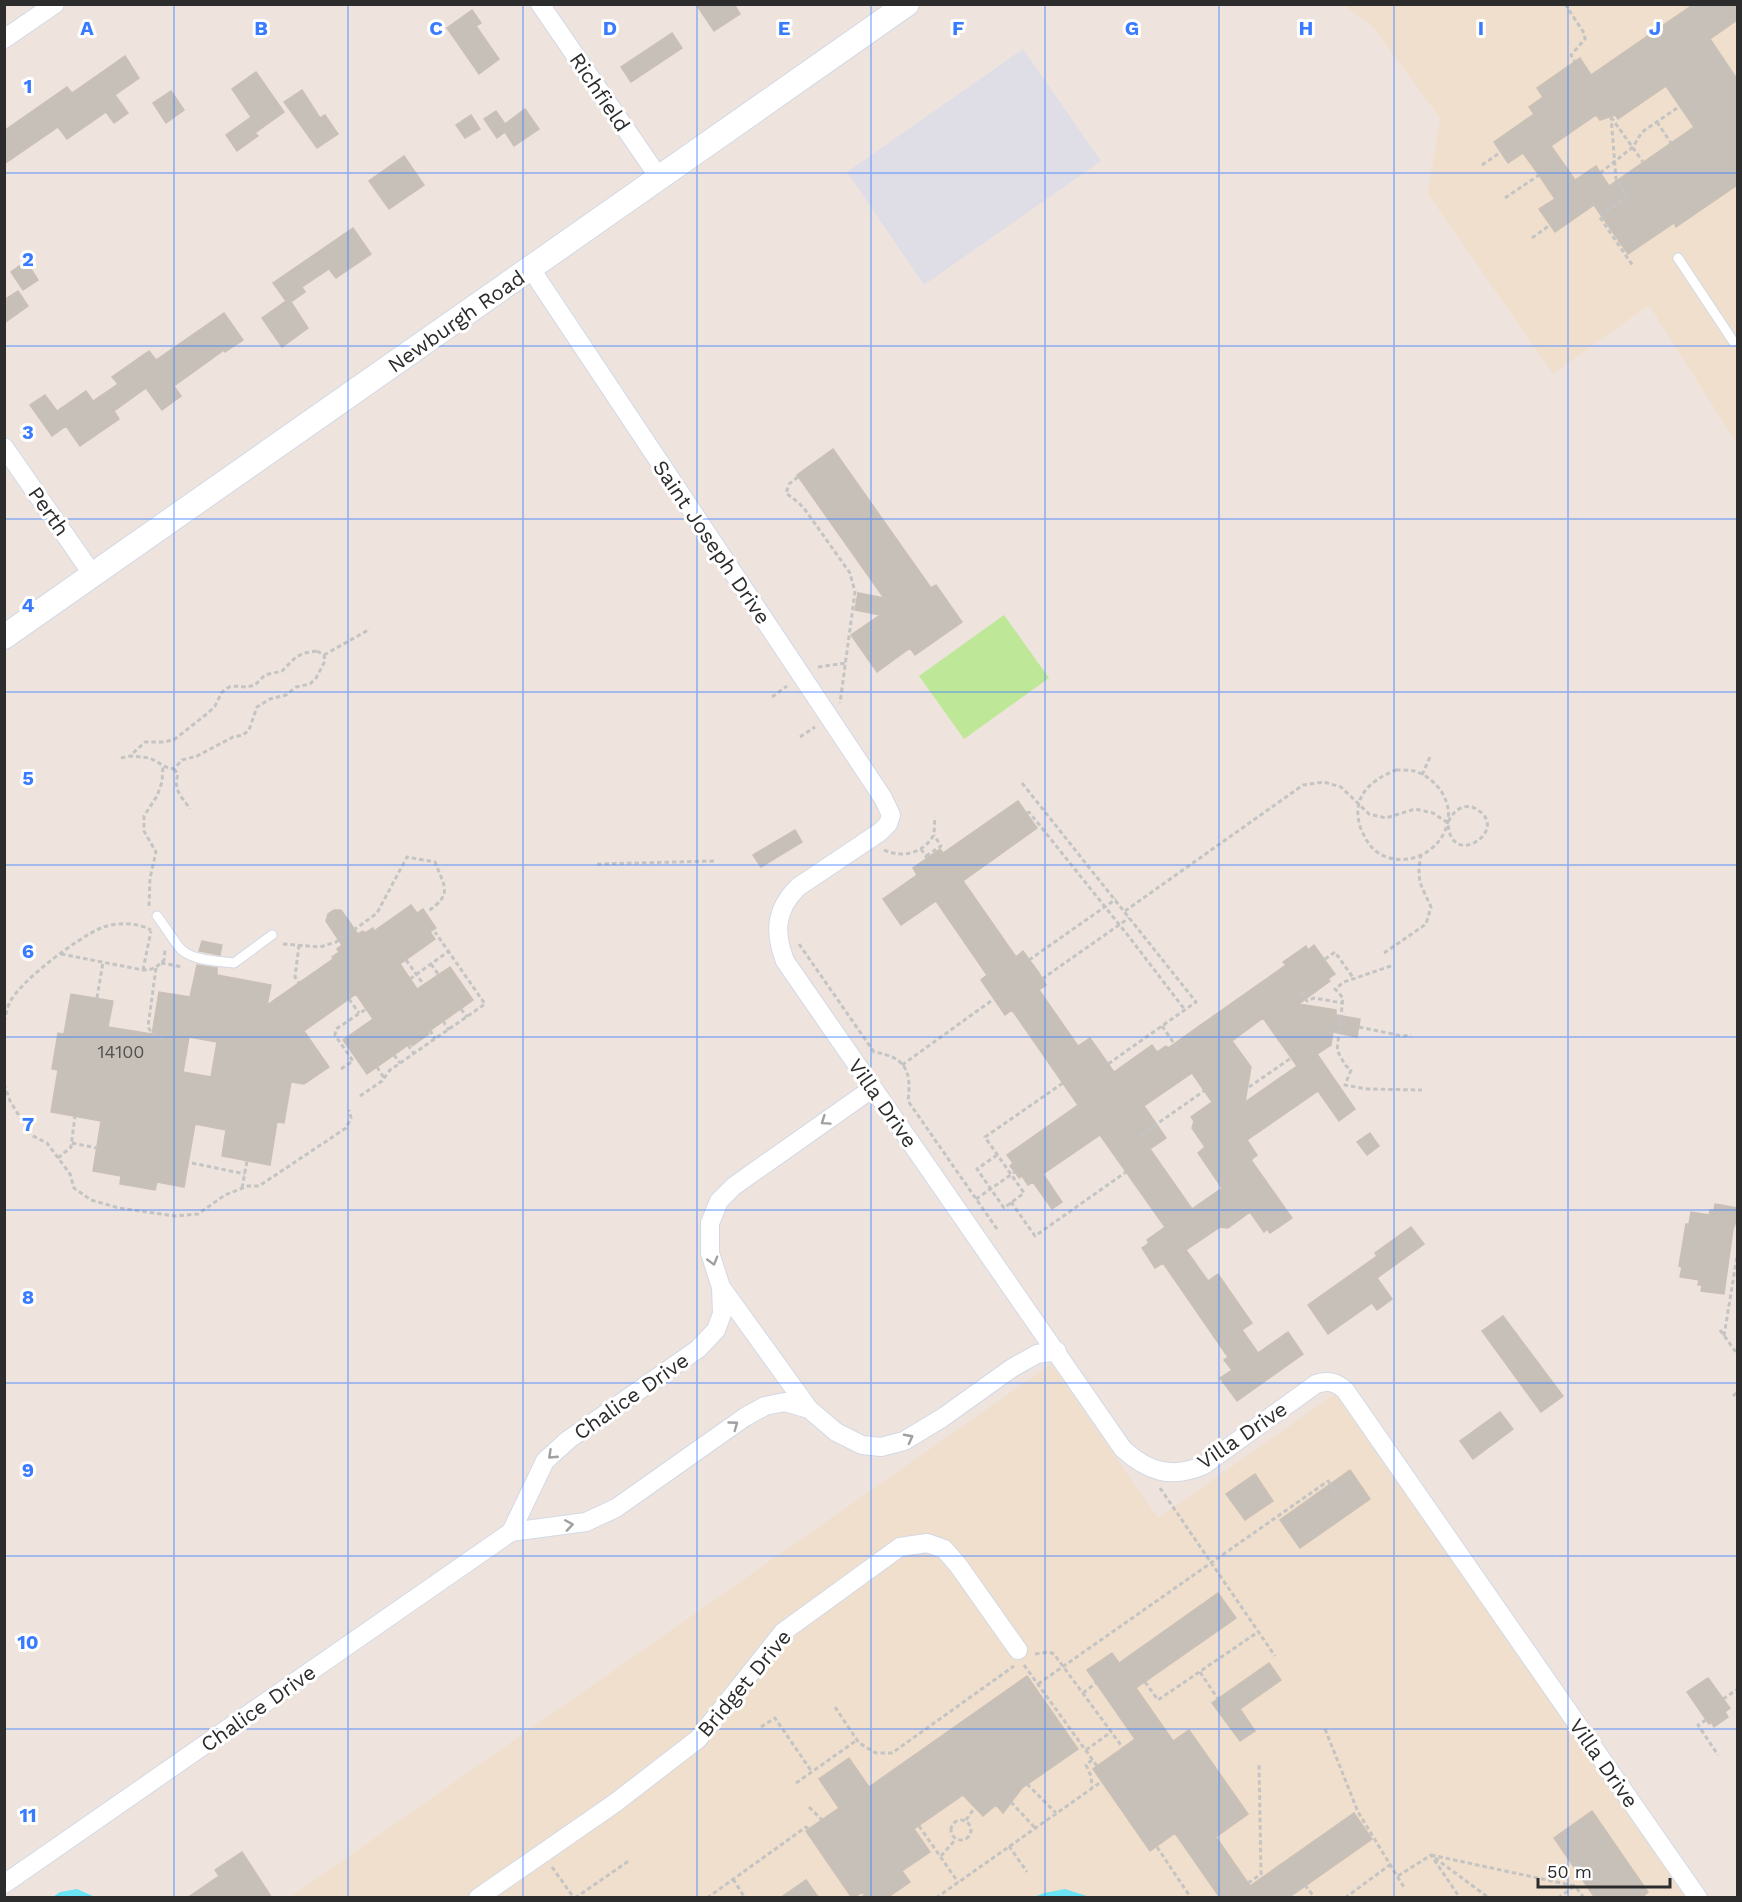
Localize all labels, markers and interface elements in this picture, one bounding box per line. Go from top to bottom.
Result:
text: A [80,16,94,40]
text: B [254,16,268,40]
text: C [429,16,443,40]
text: D [603,16,617,40]
text: E [778,16,790,40]
text: F [952,16,964,40]
text: G [1125,16,1139,40]
text: H [1299,16,1313,40]
text: I [1478,16,1484,40]
text: J [1649,16,1661,40]
street label: Richfield [565,48,635,136]
text: 1 [24,74,32,98]
text: 2 [22,247,34,271]
street label: Newburgh Road [383,264,529,378]
text: 3 [22,420,34,444]
street label: Saint Joseph Drive [648,455,776,629]
street label: Perth [23,482,75,540]
text: 4 [22,593,35,617]
text: 5 [22,766,34,790]
text: 6 [22,939,34,963]
house number: 14100 [97,1041,145,1062]
street label: Villa Drive [843,1054,923,1152]
text: 7 [22,1112,34,1136]
one-way arrow [821,1114,832,1125]
one-way arrow [706,1255,718,1266]
text: 8 [22,1285,34,1309]
street label: Chalice Drive [569,1347,693,1445]
street label: Villa Drive [1192,1396,1292,1474]
one-way arrow [727,1421,738,1432]
one-way arrow [902,1434,913,1445]
one-way arrow [548,1448,558,1459]
text: 9 [22,1458,34,1482]
one-way arrow [563,1519,573,1532]
street label: Bridget Drive [692,1624,796,1742]
text: 10 [17,1630,39,1654]
street label: Chalice Drive [196,1659,320,1757]
street label: Villa Drive [1564,1714,1644,1812]
text: 11 [19,1803,37,1827]
scale bar [1538,1851,1670,1889]
text: 50 m [1547,1861,1592,1882]

